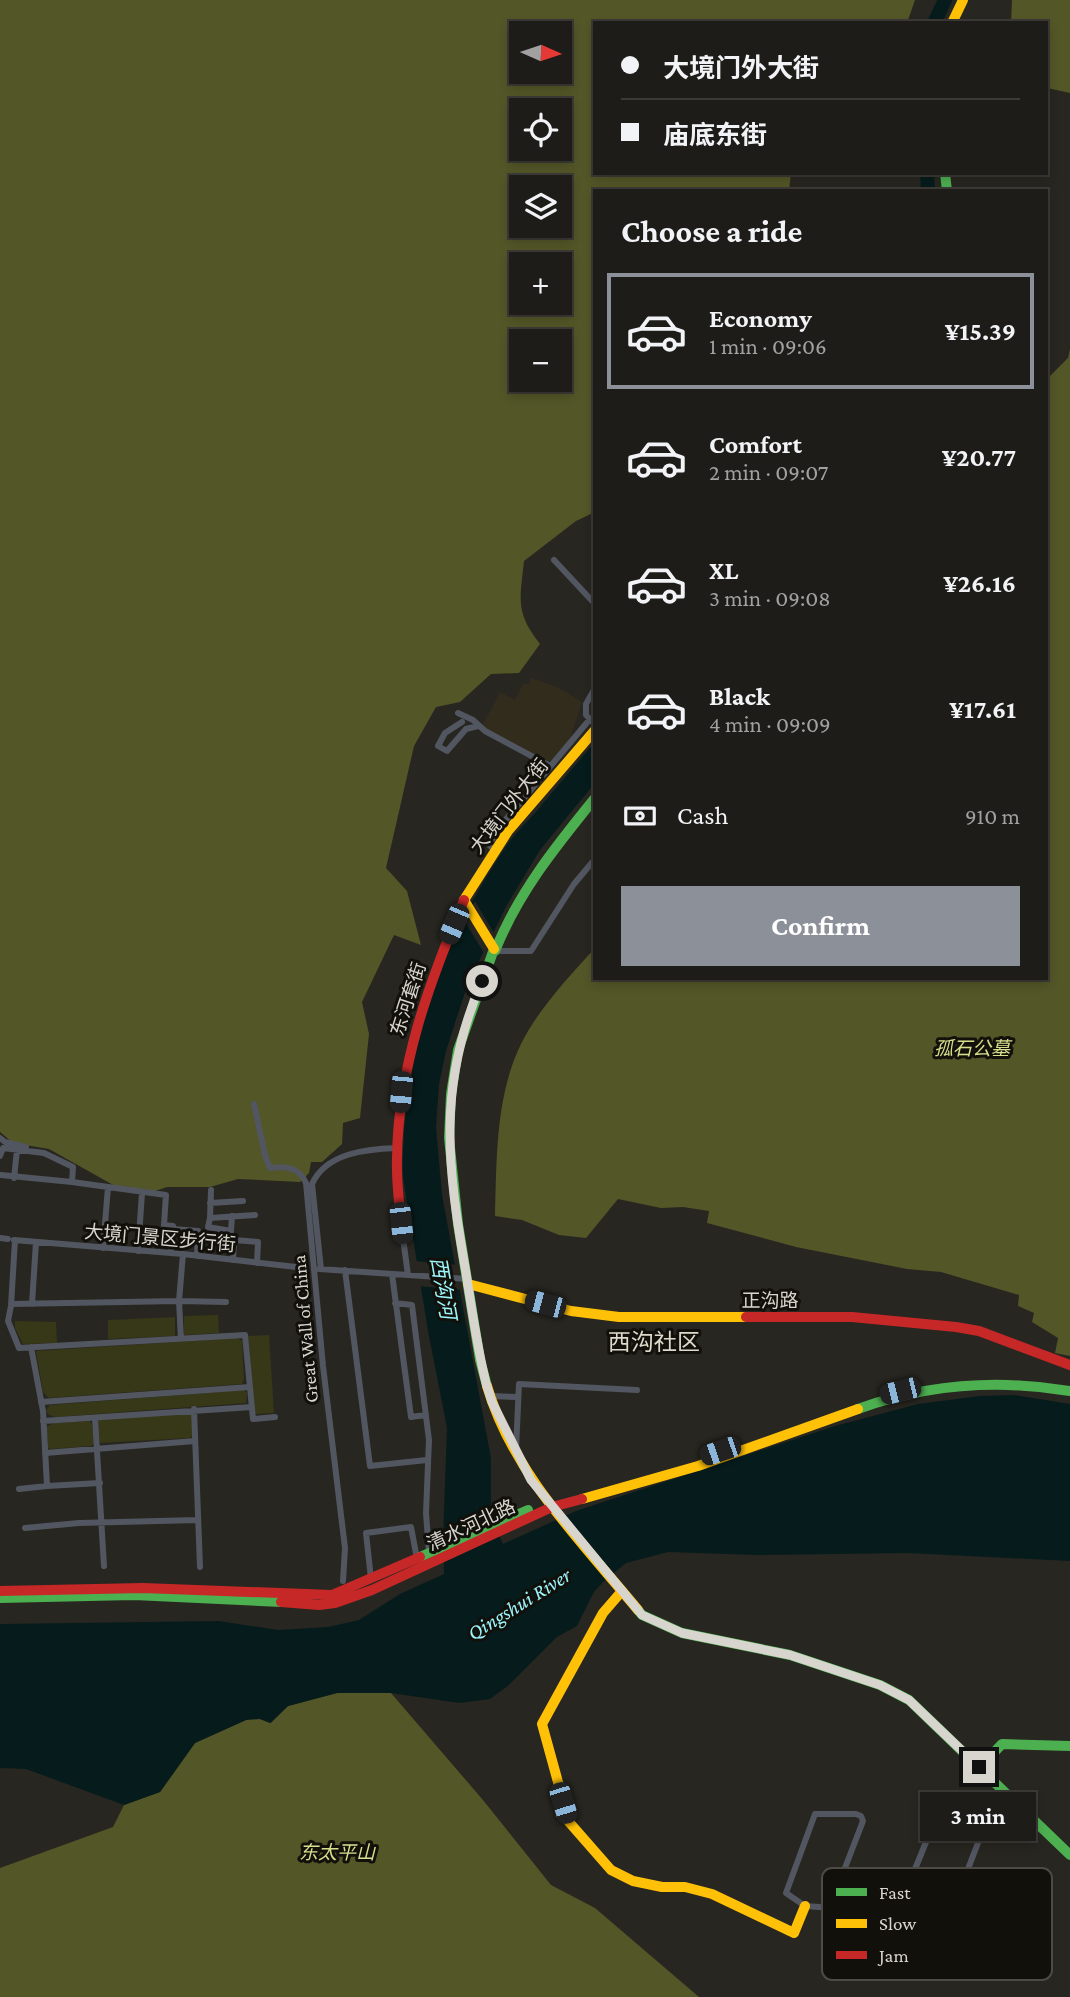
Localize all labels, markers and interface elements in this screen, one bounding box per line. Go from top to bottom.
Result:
north arrow [509,21,572,84]
map controls [509,21,572,392]
text: 大境门外大街 [663,54,819,83]
button: locate [509,98,572,161]
text: 庙底东街 [663,121,767,150]
button: layers [509,175,572,238]
text: Choose a ride [621,213,802,249]
button: + [509,252,572,315]
icon: car [625,300,688,363]
text: Economy [709,304,812,333]
text: ¥15.39 [945,317,1016,346]
button: − [509,329,572,392]
text: 1 min · 09:06 [709,333,827,359]
icon: car [625,426,688,489]
text: Comfort [709,430,802,459]
text: ¥20.77 [942,443,1016,472]
text: 2 min · 09:07 [709,459,828,485]
icon: car [625,552,688,615]
text: XL [709,556,738,585]
text: ¥26.16 [943,569,1016,598]
text: 3 min · 09:08 [709,585,831,611]
icon: car [625,678,688,741]
text: Black [709,682,770,711]
text: ¥17.61 [949,695,1016,724]
text: 4 min · 09:09 [709,711,831,737]
street label: 大境门外大街 [466,755,552,857]
icon: cash [621,797,659,835]
text: Cash [677,801,728,830]
text: 910 m [965,803,1020,829]
button: Confirm [621,886,1020,966]
car [437,901,472,947]
street label: 东河套街 [386,960,430,1038]
route start [466,965,498,997]
park label: 孤石公墓 [934,1038,1013,1059]
car [389,1070,414,1114]
car [389,1201,414,1245]
street label: 大境门景区步行街 [83,1221,237,1255]
street label: Great Wall of China [288,1254,322,1404]
water label: 西沟河 [426,1255,461,1325]
car [522,1288,569,1320]
street label: 正沟路 [741,1290,799,1311]
district label: 西沟社区 [608,1329,700,1355]
car [878,1376,923,1406]
car [697,1434,744,1468]
street label: 清水河北路 [424,1495,518,1555]
water label: Qingshui River [463,1562,576,1645]
route end [963,1751,995,1783]
car [547,1780,580,1826]
callout: 3 min [921,1792,1037,1840]
text: 3 min [950,1803,1006,1829]
park label: 东太平山 [299,1842,376,1863]
legend [822,1868,1052,1980]
text: Fast [879,1882,911,1903]
text: Slow [879,1913,916,1934]
text: Jam [877,1945,909,1966]

